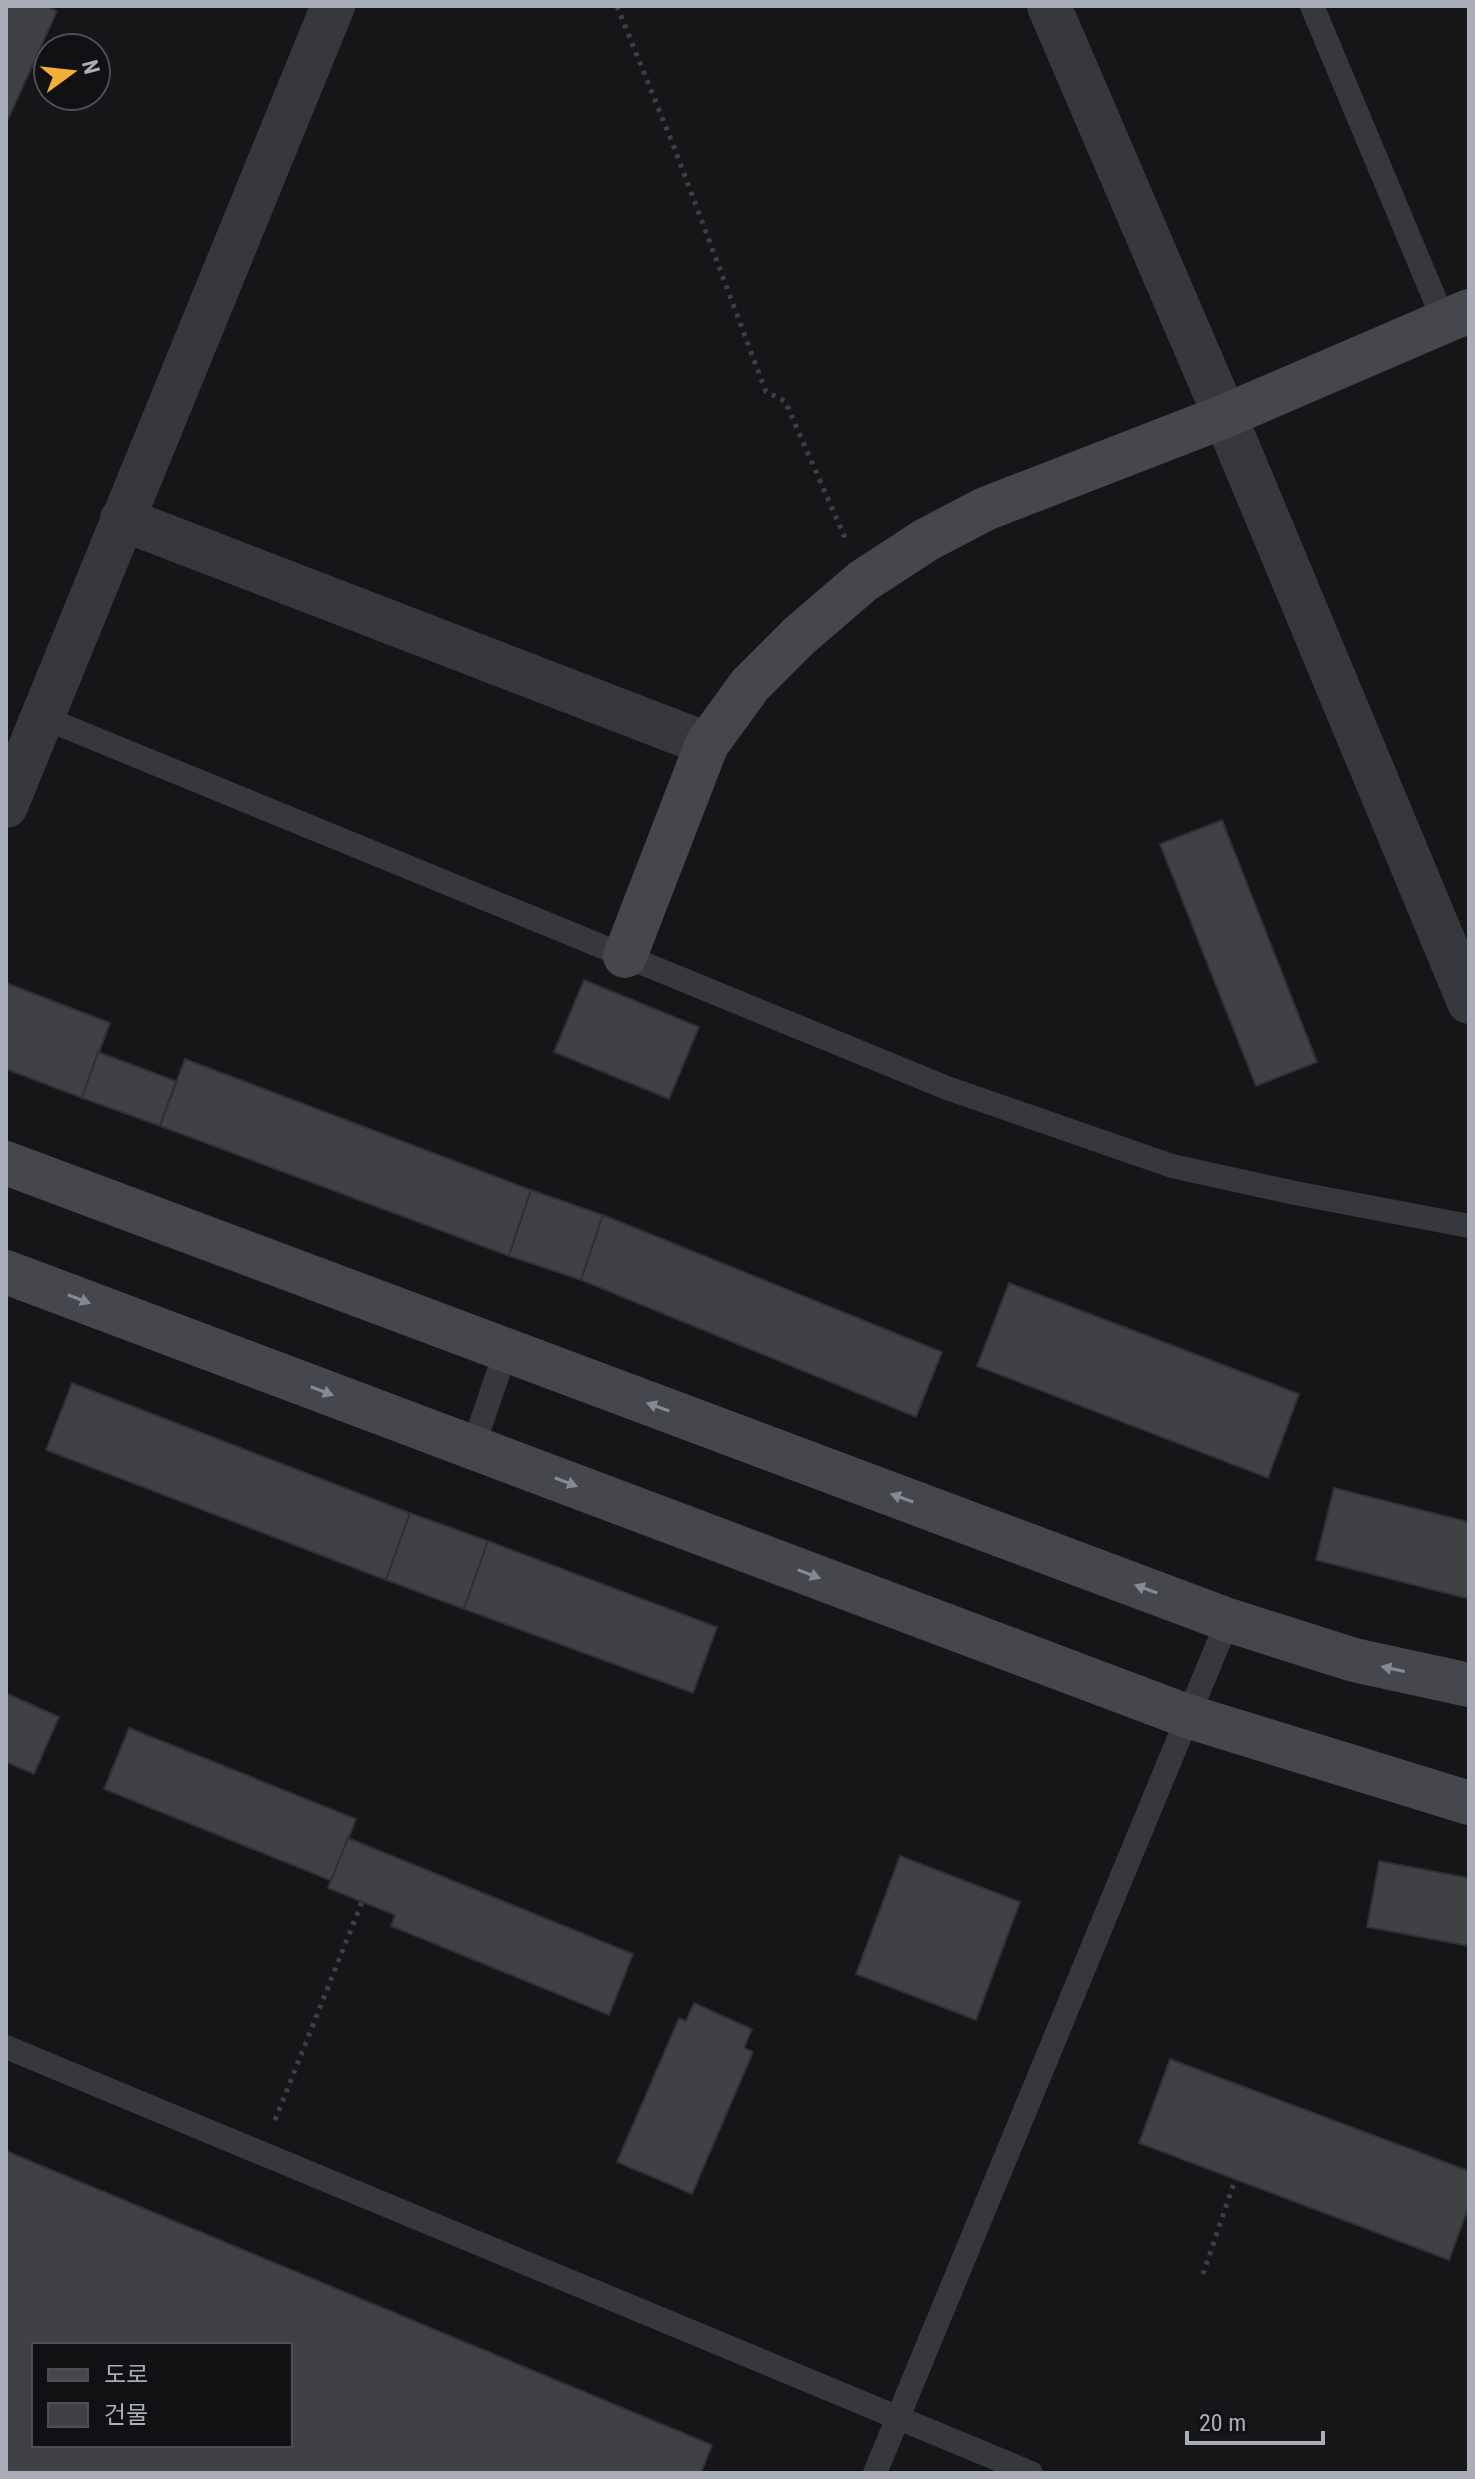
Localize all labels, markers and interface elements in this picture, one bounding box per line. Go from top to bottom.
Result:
north arrow [32,32,112,112]
text: N [77,57,105,77]
one-way arrow [67,1293,91,1306]
one-way arrow [310,1385,334,1398]
one-way arrow [646,1400,670,1413]
one-way arrow [554,1476,578,1489]
one-way arrow [890,1491,914,1504]
one-way arrow [797,1568,821,1581]
one-way arrow [1134,1582,1158,1595]
one-way arrow [1380,1662,1405,1675]
legend [32,2343,292,2447]
text: 도로 [104,2361,148,2389]
scale bar [1187,2395,1323,2445]
text: 건물 [104,2401,148,2429]
text: 20 m [1199,2409,1246,2437]

